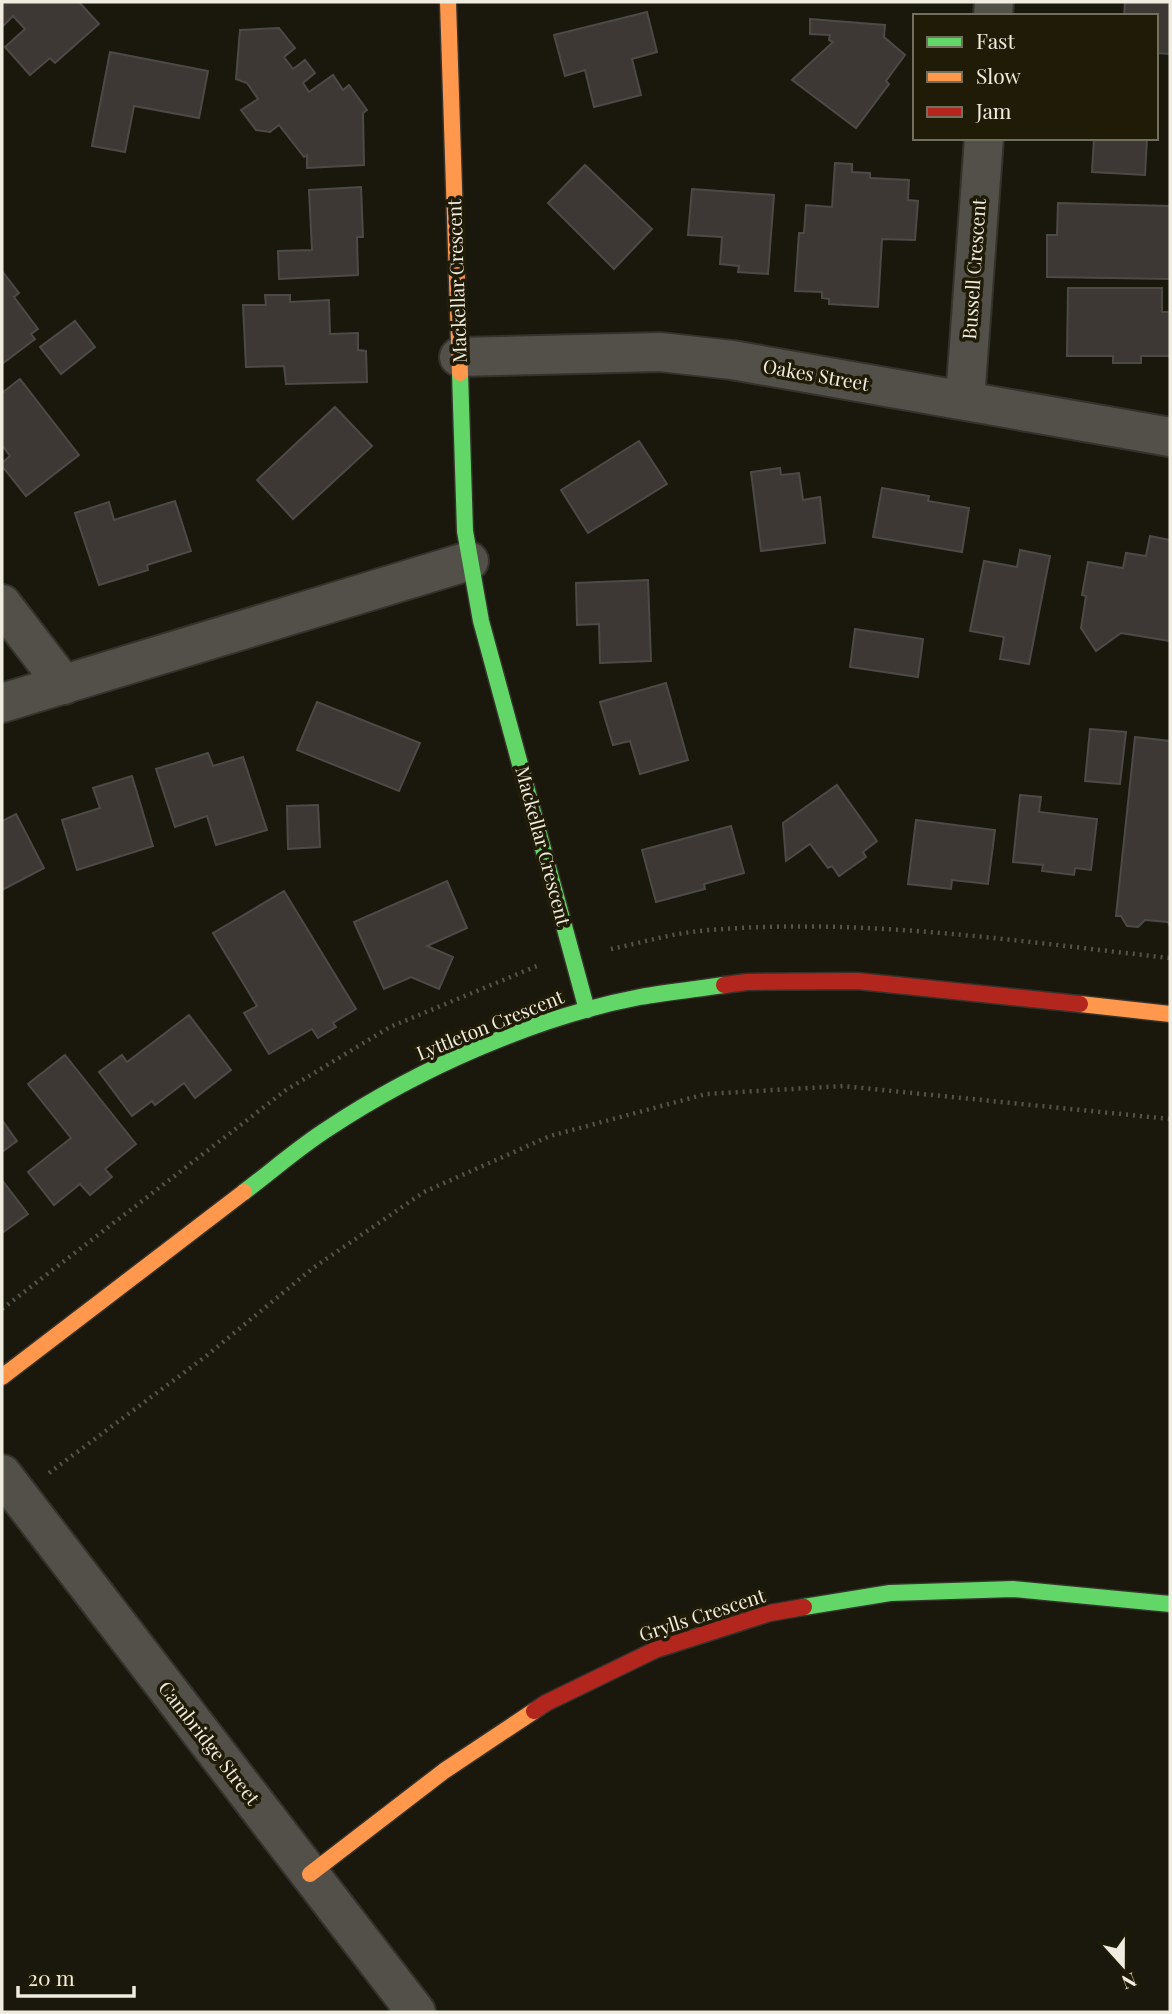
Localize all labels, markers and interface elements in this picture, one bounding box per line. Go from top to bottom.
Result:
legend [913,14,1158,140]
text: Fast [976,26,1015,54]
text: Slow [976,61,1021,89]
text: Jam [975,96,1012,124]
street label: Bussell Crescent [955,197,991,340]
street label: Mackellar Crescent [440,198,472,363]
street label: Oakes Street [761,352,872,396]
street label: Mackellar Crescent [510,763,578,929]
street label: Lyttleton Crescent [412,983,567,1065]
street label: Grylls Crescent [635,1581,768,1647]
street label: Cambridge Street [153,1675,266,1810]
north arrow [1088,1930,1158,2000]
scale bar [18,1954,133,1998]
text: 20 m [28,1963,75,1991]
text: N [1118,1967,1141,1996]

